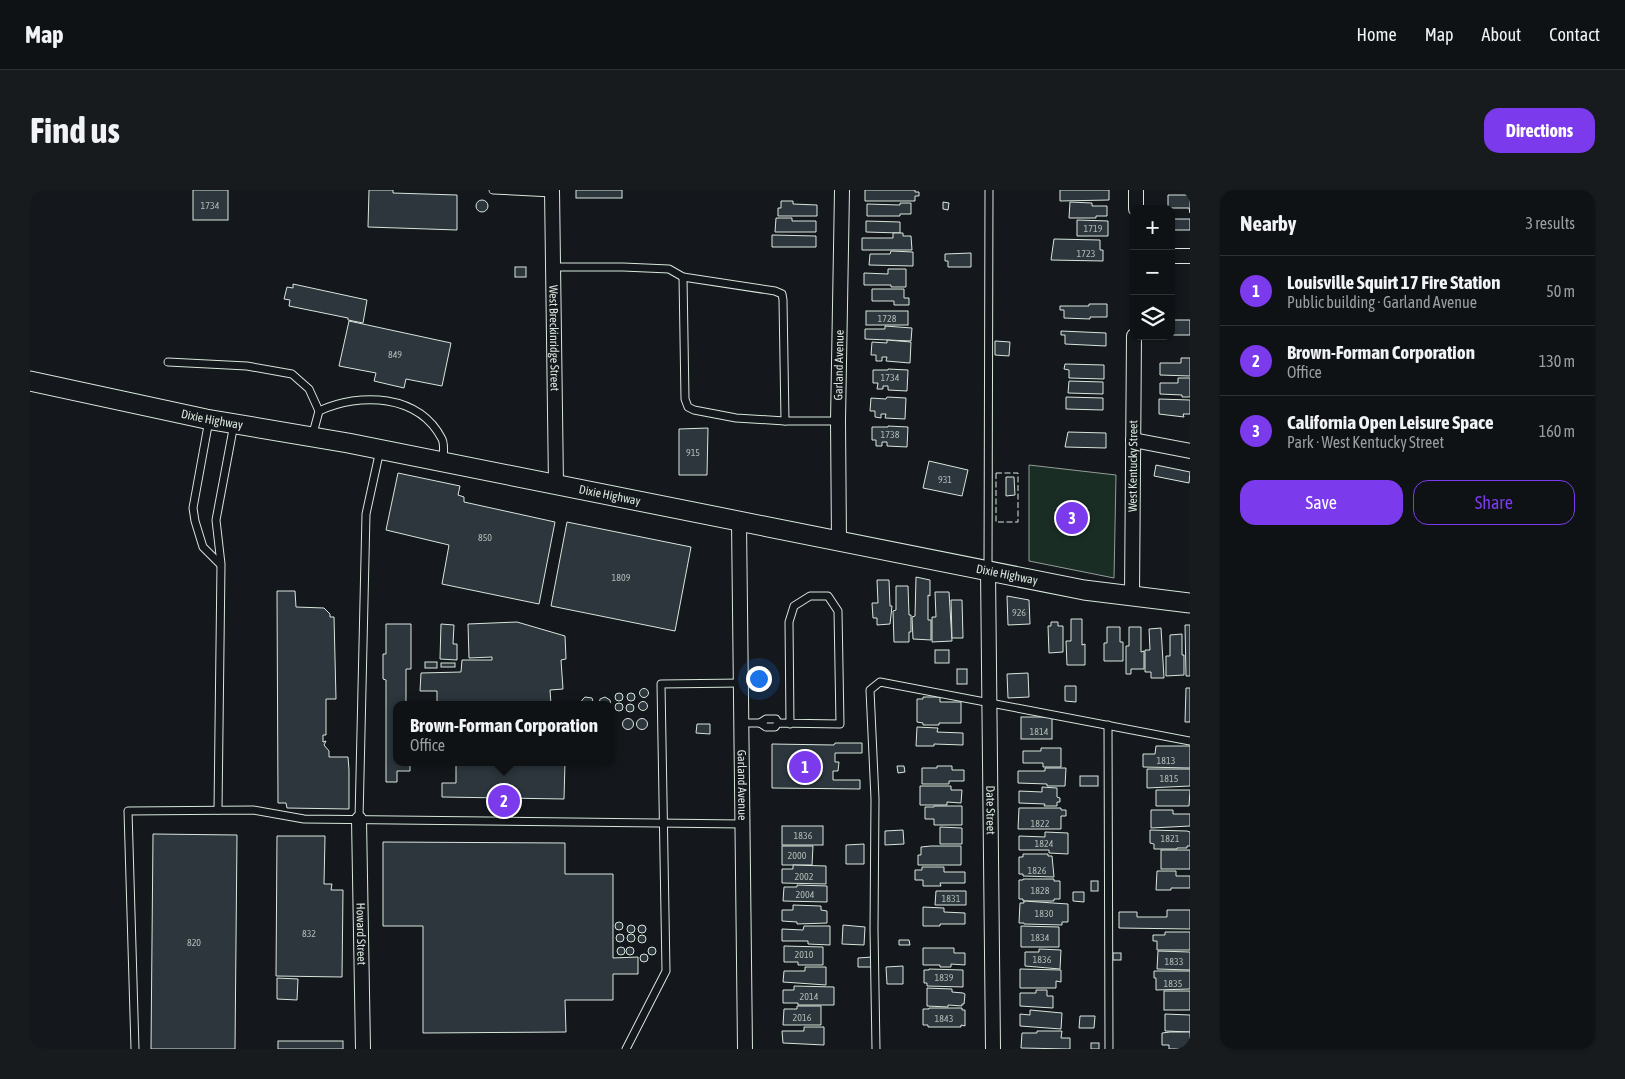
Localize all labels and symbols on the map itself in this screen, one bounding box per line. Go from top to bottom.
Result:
house number: 1734 [201,200,220,211]
house number: 1719 [1084,223,1103,234]
house number: 1723 [1077,248,1096,259]
street label: West Breckinridge Street [546,285,562,392]
house number: 1728 [878,313,897,324]
street label: Garland Avenue [831,330,847,400]
house number: 849 [388,349,402,360]
house number: 1734 [881,372,900,383]
street label: Dixie Highway [180,407,244,432]
street label: West Kentucky Street [1126,419,1140,512]
house number: 1738 [881,429,900,440]
house number: 915 [686,447,700,458]
house number: 931 [938,474,952,485]
street label: Dixie Highway [578,482,642,508]
pin: 3 [1056,499,1088,537]
house number: 850 [478,532,492,543]
street label: Dixie Highway [975,562,1039,588]
house number: 1809 [612,572,631,583]
house number: 926 [1012,607,1026,618]
your location [746,666,772,692]
house number: 1814 [1030,726,1049,737]
pin: 1 [789,748,821,786]
street label: Garland Avenue [735,750,749,820]
house number: 1813 [1157,755,1176,766]
house number: 1815 [1160,773,1179,784]
pin: 2 [488,782,520,820]
street label: Date Street [983,785,998,835]
house number: 1822 [1031,818,1050,829]
house number: 1836 [794,830,813,841]
house number: 1821 [1161,833,1180,844]
house number: 1824 [1035,838,1054,849]
house number: 2000 [788,850,807,861]
house number: 1826 [1028,865,1047,876]
house number: 2002 [795,871,814,882]
house number: 1828 [1031,885,1050,896]
house number: 2004 [796,889,815,900]
house number: 1831 [942,893,961,904]
street label: Howard Street [353,903,369,966]
house number: 1830 [1035,908,1054,919]
house number: 832 [302,928,316,939]
house number: 1834 [1031,932,1050,943]
house number: 820 [187,937,201,948]
house number: 2010 [795,949,814,960]
house number: 1836 [1033,954,1052,965]
house number: 1833 [1165,956,1184,967]
house number: 1839 [935,972,954,983]
house number: 1835 [1164,978,1183,989]
house number: 2014 [800,991,819,1002]
house number: 2016 [793,1012,812,1023]
house number: 1843 [935,1013,954,1024]

